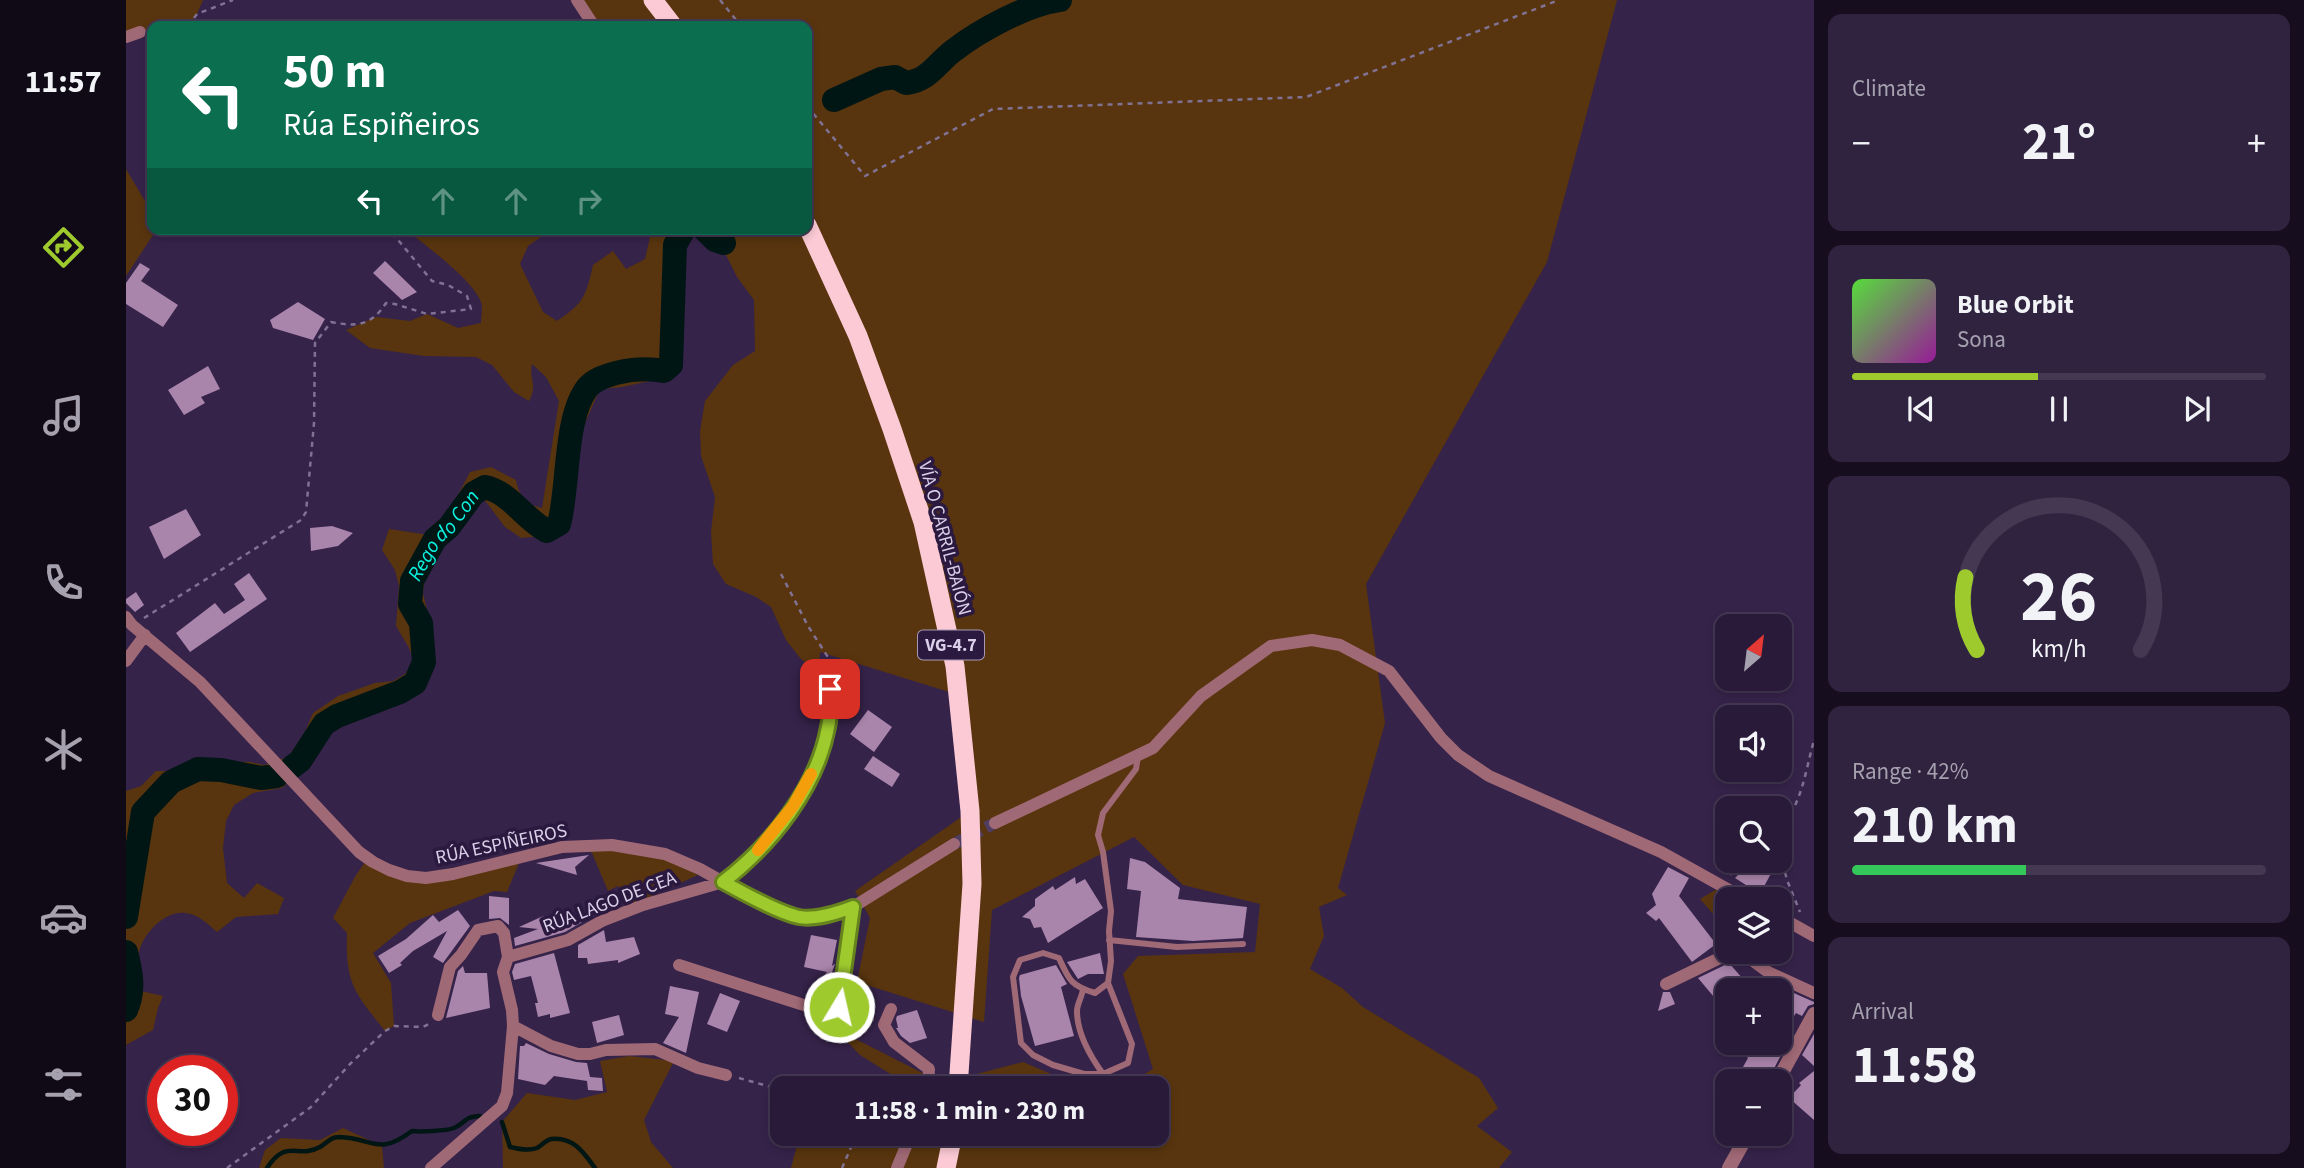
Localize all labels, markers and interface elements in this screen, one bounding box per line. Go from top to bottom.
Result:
text: 50 m [283,37,387,107]
icon: left [168,49,259,140]
text: 11:57 [24,59,102,105]
text: Climate [1852,72,1926,105]
text: Rúa Espiñeiros [283,102,480,148]
text: 21° [2022,106,2096,180]
text: − [1852,117,1871,171]
text: + [2247,117,2266,171]
icon: left [351,182,389,220]
icon: ahead [424,182,462,220]
icon: ahead [497,182,535,220]
icon: right [570,182,608,220]
icon: directions [39,223,88,272]
text: Blue Orbit [1957,286,2074,323]
text: Sona [1957,323,2006,356]
icon: previous [1902,390,1940,428]
icon: pause [2040,390,2078,428]
icon: next [2178,390,2216,428]
icon: music [39,391,88,440]
street label: VÍA O CARRIL-BAIÓN [911,458,978,618]
water label: Rego do Con [400,483,487,586]
text: 26 [2021,545,2097,649]
icon: phone [39,558,88,607]
north arrow [1715,614,1792,691]
map controls [1715,614,1792,1146]
road number: VG-4.7 [918,630,984,660]
text: km/h [2031,631,2087,667]
pin [800,659,860,719]
icon: arrive [811,670,849,708]
button: sound [1715,705,1792,782]
icon: climate [39,725,88,774]
text: Range · 42% [1852,755,1969,788]
text: 210 km [1852,789,2018,863]
button: search [1715,796,1792,873]
street label: RÚA ESPIÑEIROS [433,817,569,872]
street label: RÚA LAGO DE CEA [539,864,681,940]
button: layers [1715,887,1792,964]
icon: car [39,893,88,942]
position arrow [802,970,876,1044]
button: + [1715,978,1792,1055]
text: Arrival [1852,995,1914,1028]
text: 11:58 [1852,1029,1977,1103]
speed limit sign: 30 [147,1055,238,1146]
icon: filters [39,1060,88,1109]
button: − [1715,1069,1792,1146]
text: 11:58 · 1 min · 230 m [854,1092,1085,1129]

